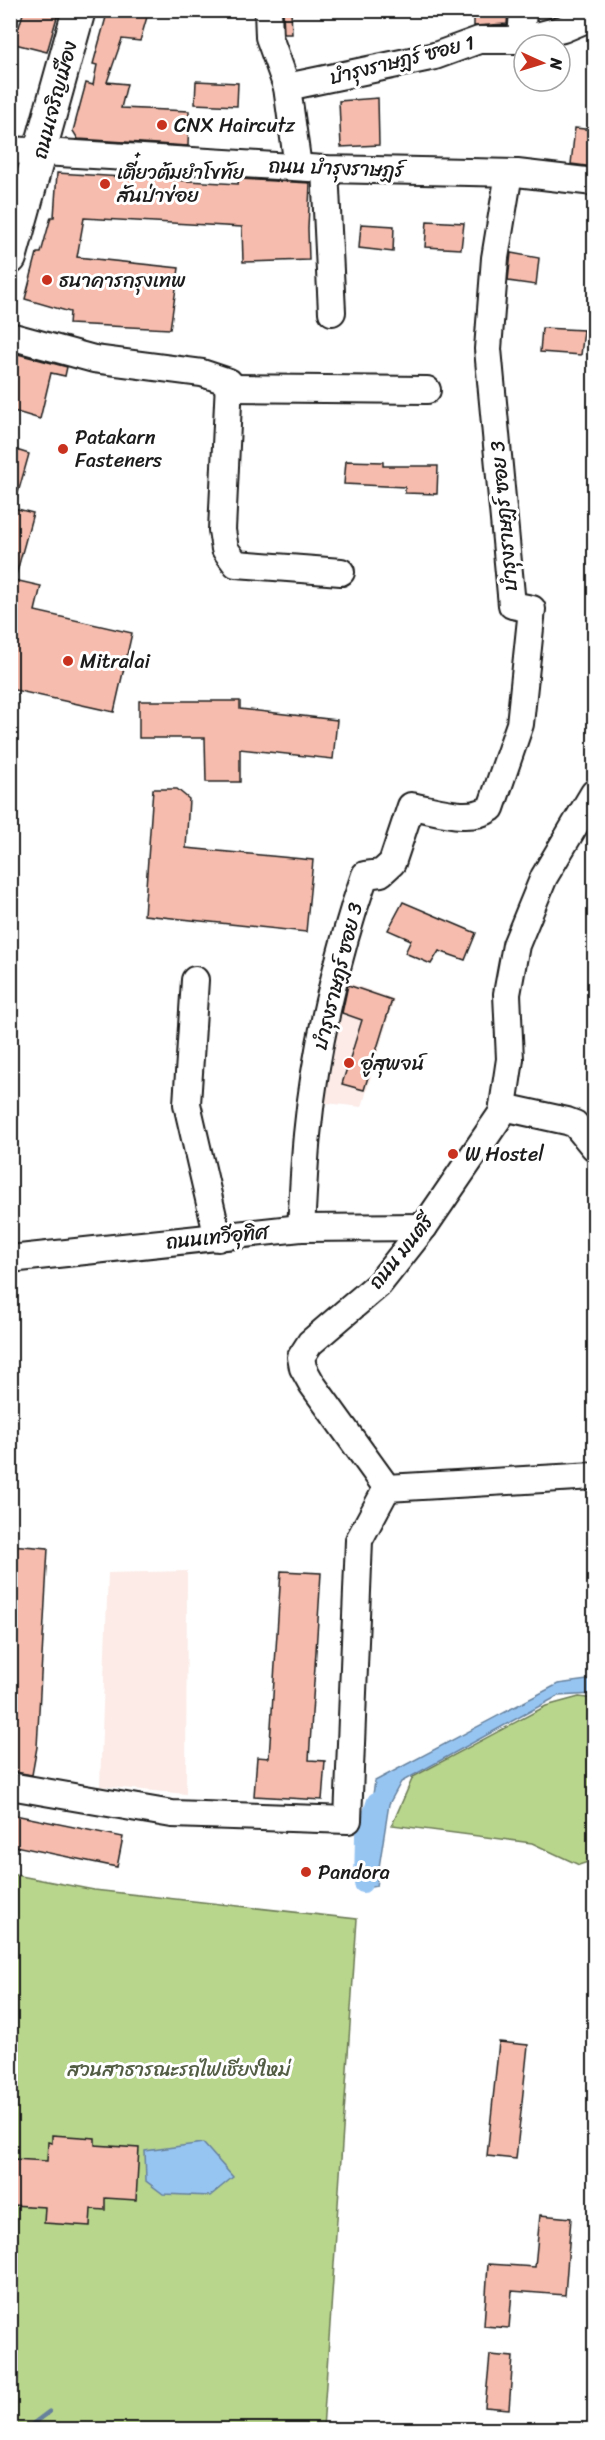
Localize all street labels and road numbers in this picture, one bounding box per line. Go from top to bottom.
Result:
street label: บำรุงราษฏร์ ซอย 1 [326,25,478,95]
street label: ถนนเจริญเมือง [22,37,88,163]
street label: ถนน บำรุงราษฏร์ [268,148,408,188]
street label: บำรุงราษฏร์ ซอย 3 [480,439,528,593]
street label: บำรุงราษฏร์ ซอย 3 [303,899,373,1053]
street label: ถนน มนตรี [359,1205,444,1298]
street label: ถนนเทวีอุทิศ [164,1214,273,1260]

